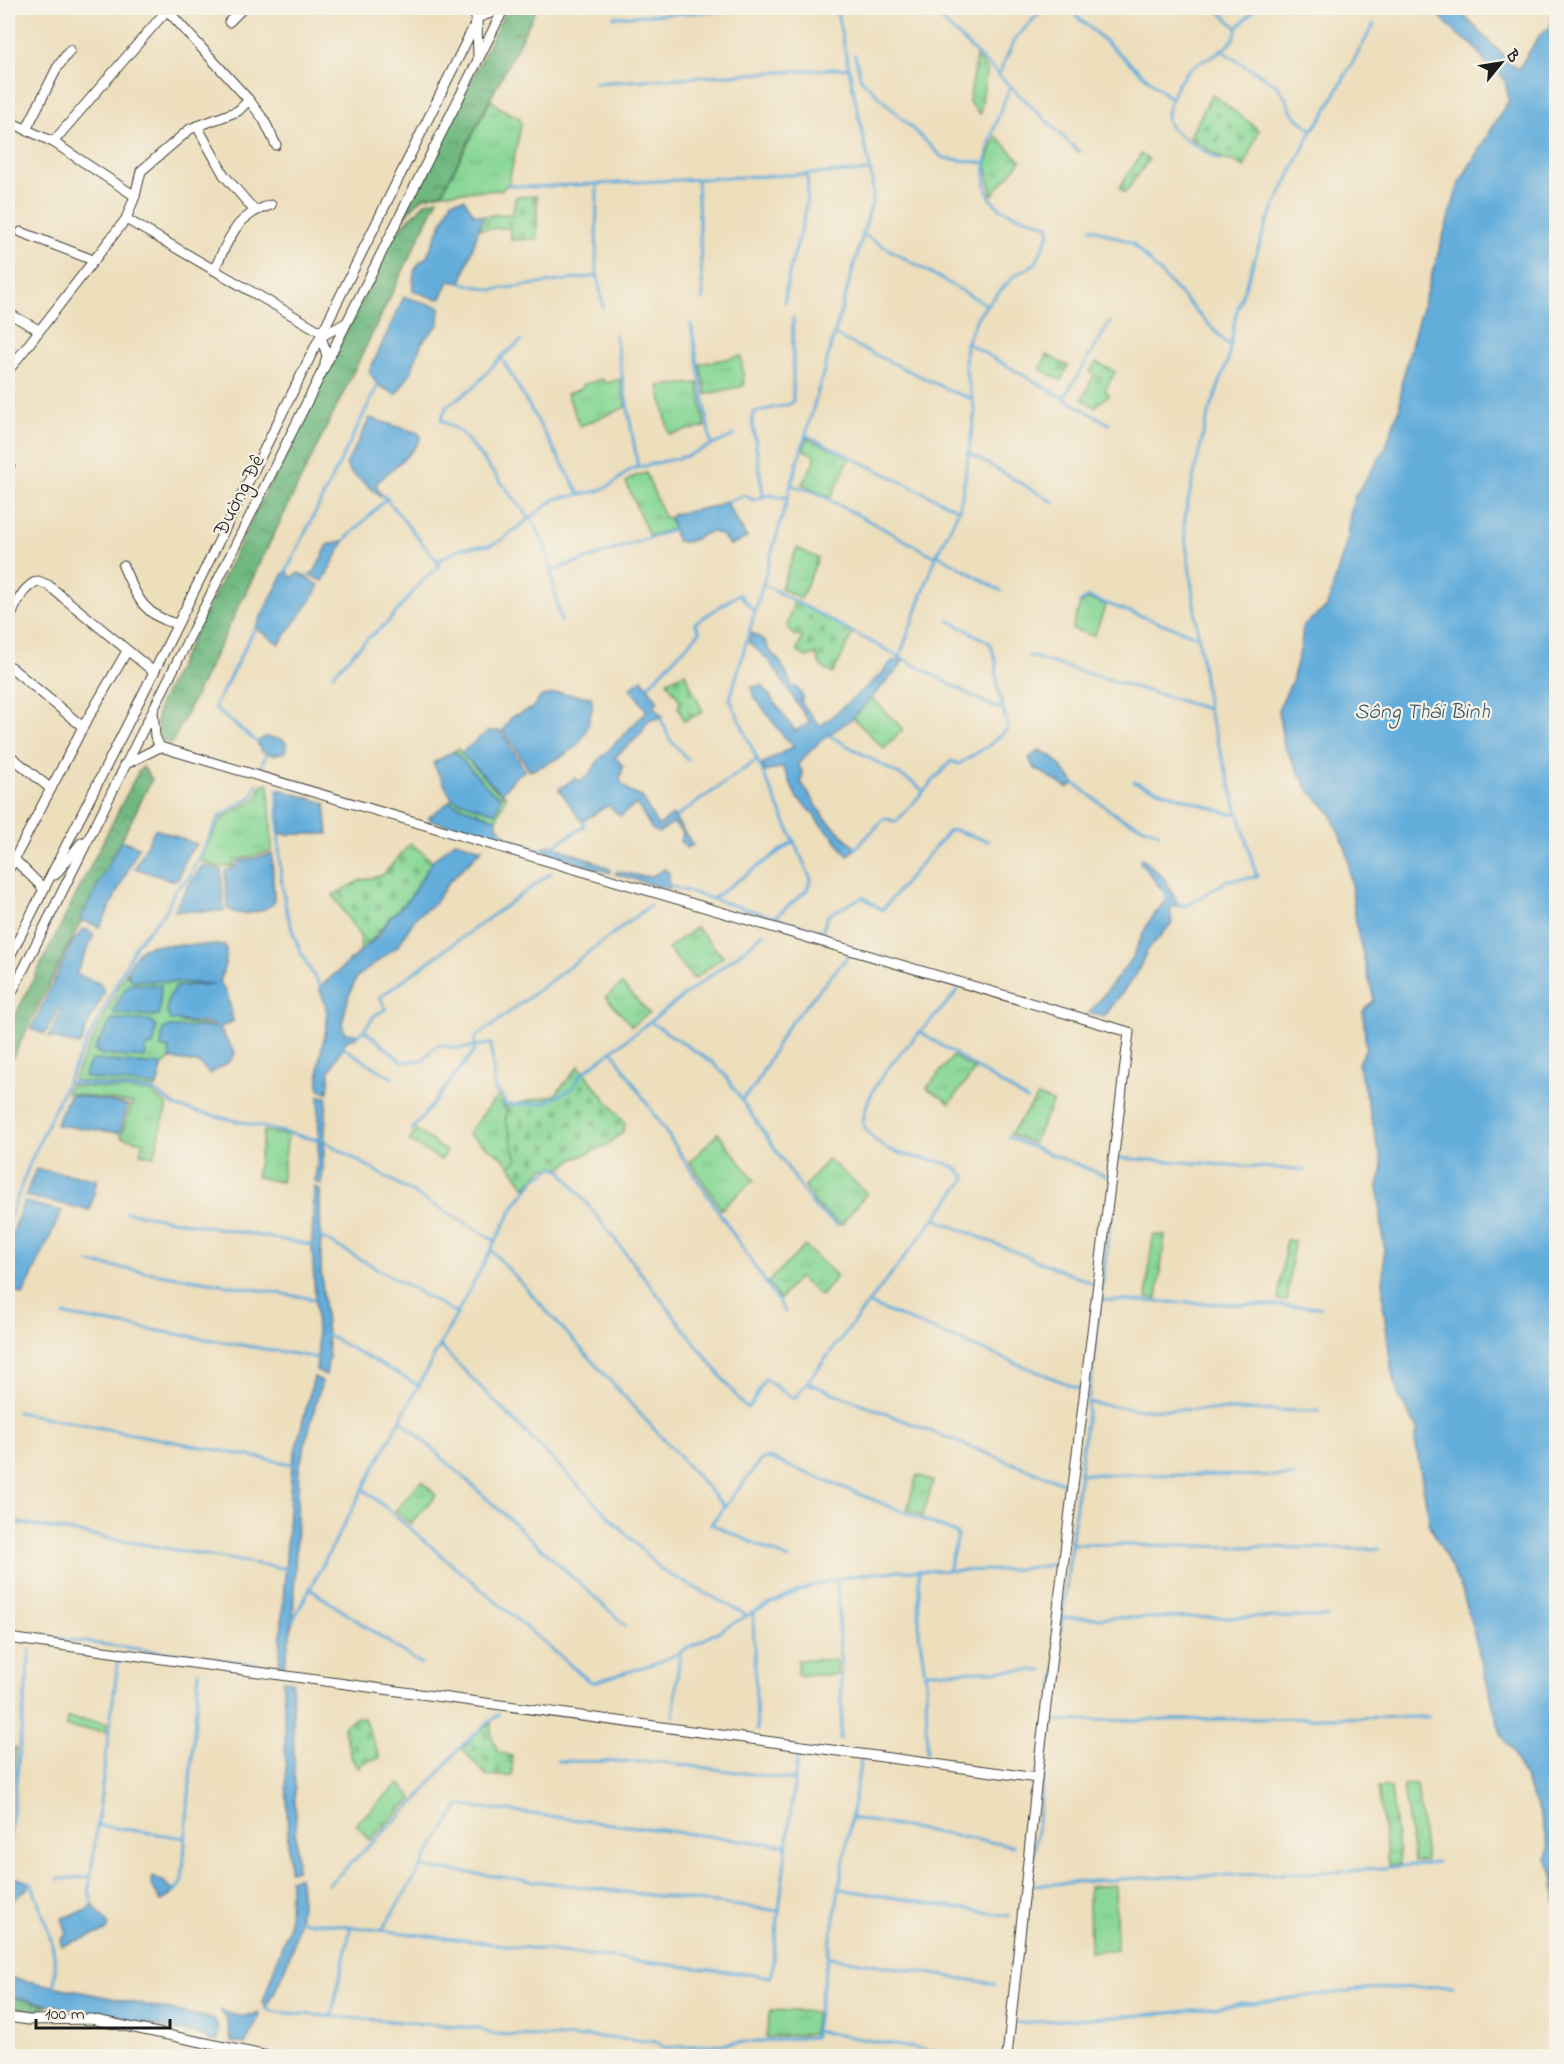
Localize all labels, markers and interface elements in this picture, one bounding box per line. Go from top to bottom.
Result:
north arrow [1471,33,1531,93]
text: B [1499,45,1525,67]
street label: Đường Đê [206,449,275,544]
water label: Sông Thái Bình [1354,697,1490,729]
scale bar [36,1992,170,2030]
text: 100 m [45,2002,85,2028]

